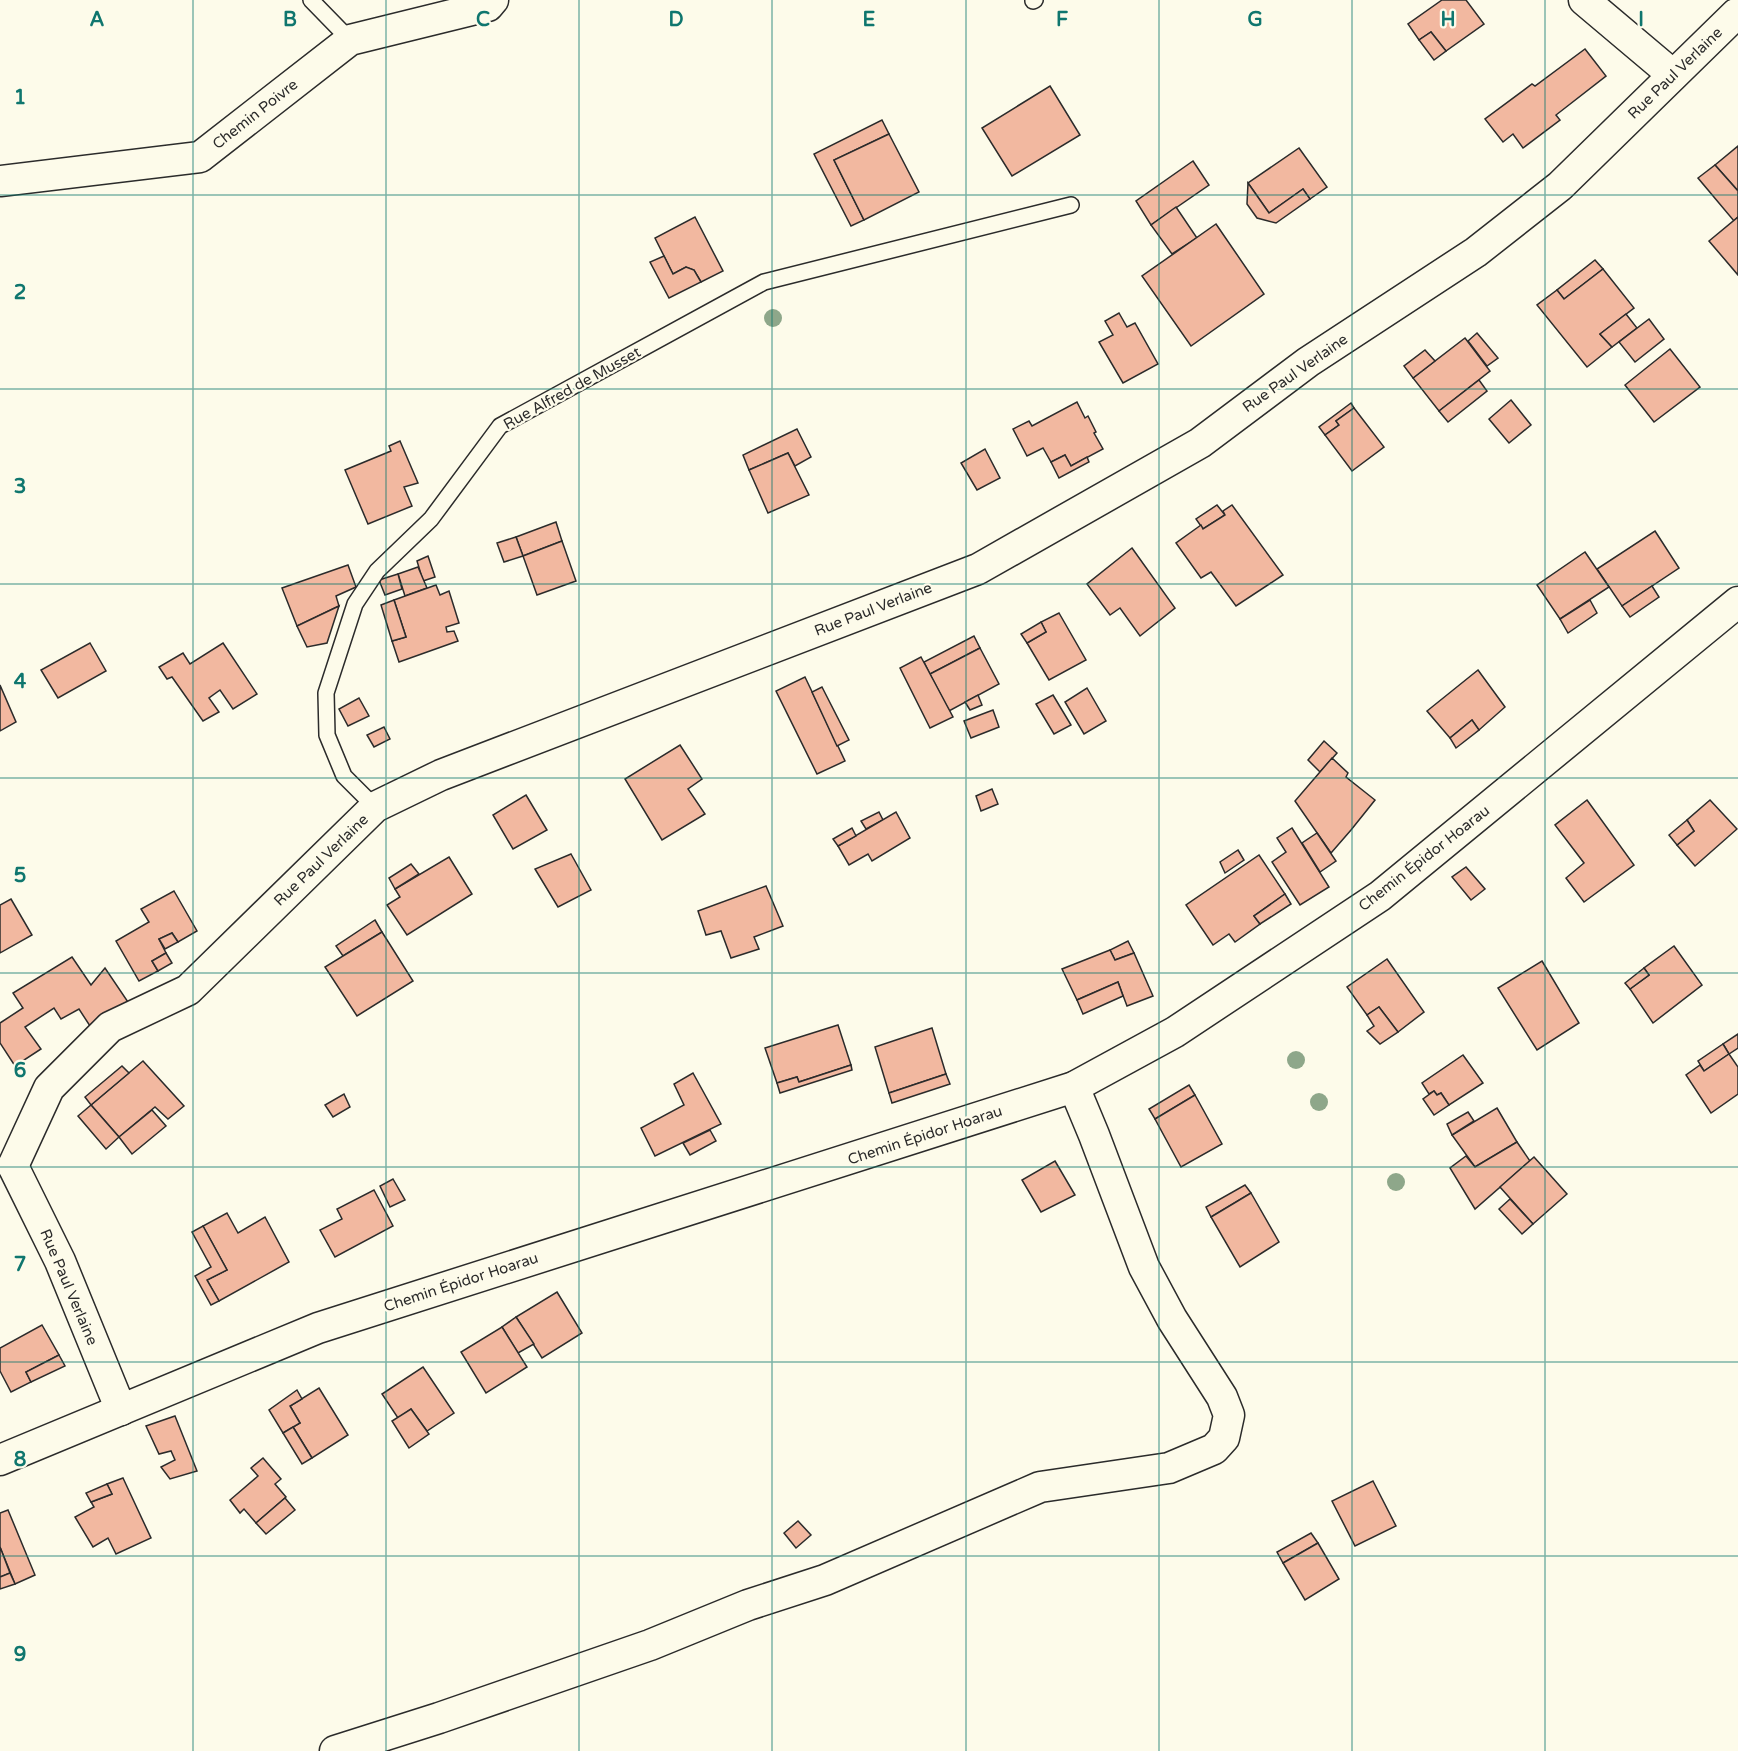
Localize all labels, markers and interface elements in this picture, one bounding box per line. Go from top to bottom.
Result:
text: A [90,8,105,32]
text: B [283,8,297,32]
text: C [476,8,490,32]
text: D [668,8,684,32]
text: E [863,8,876,32]
text: F [1056,8,1068,32]
text: G [1247,8,1263,32]
text: H [1440,8,1456,32]
text: I [1638,8,1644,32]
street label: Rue Paul Verlaine [1624,23,1726,123]
street label: Chemin Poivre [209,75,301,153]
text: 1 [14,86,26,110]
text: 2 [14,281,26,305]
street label: Rue Paul Verlaine [1239,330,1351,416]
street label: Rue Alfred de Musset [500,343,644,433]
text: 3 [14,475,26,499]
street label: Rue Paul Verlaine [812,578,934,640]
text: 4 [14,670,27,694]
street label: Chemin Épidor Hoarau [1355,801,1493,915]
street label: Rue Paul Verlaine [270,810,372,910]
text: 5 [14,864,26,888]
text: 6 [14,1059,26,1083]
street label: Chemin Épidor Hoarau [845,1102,1005,1168]
street label: Rue Paul Verlaine [36,1226,102,1348]
street label: Chemin Épidor Hoarau [381,1249,541,1315]
text: 7 [14,1253,26,1277]
text: 8 [14,1448,26,1472]
text: 9 [14,1643,26,1667]

